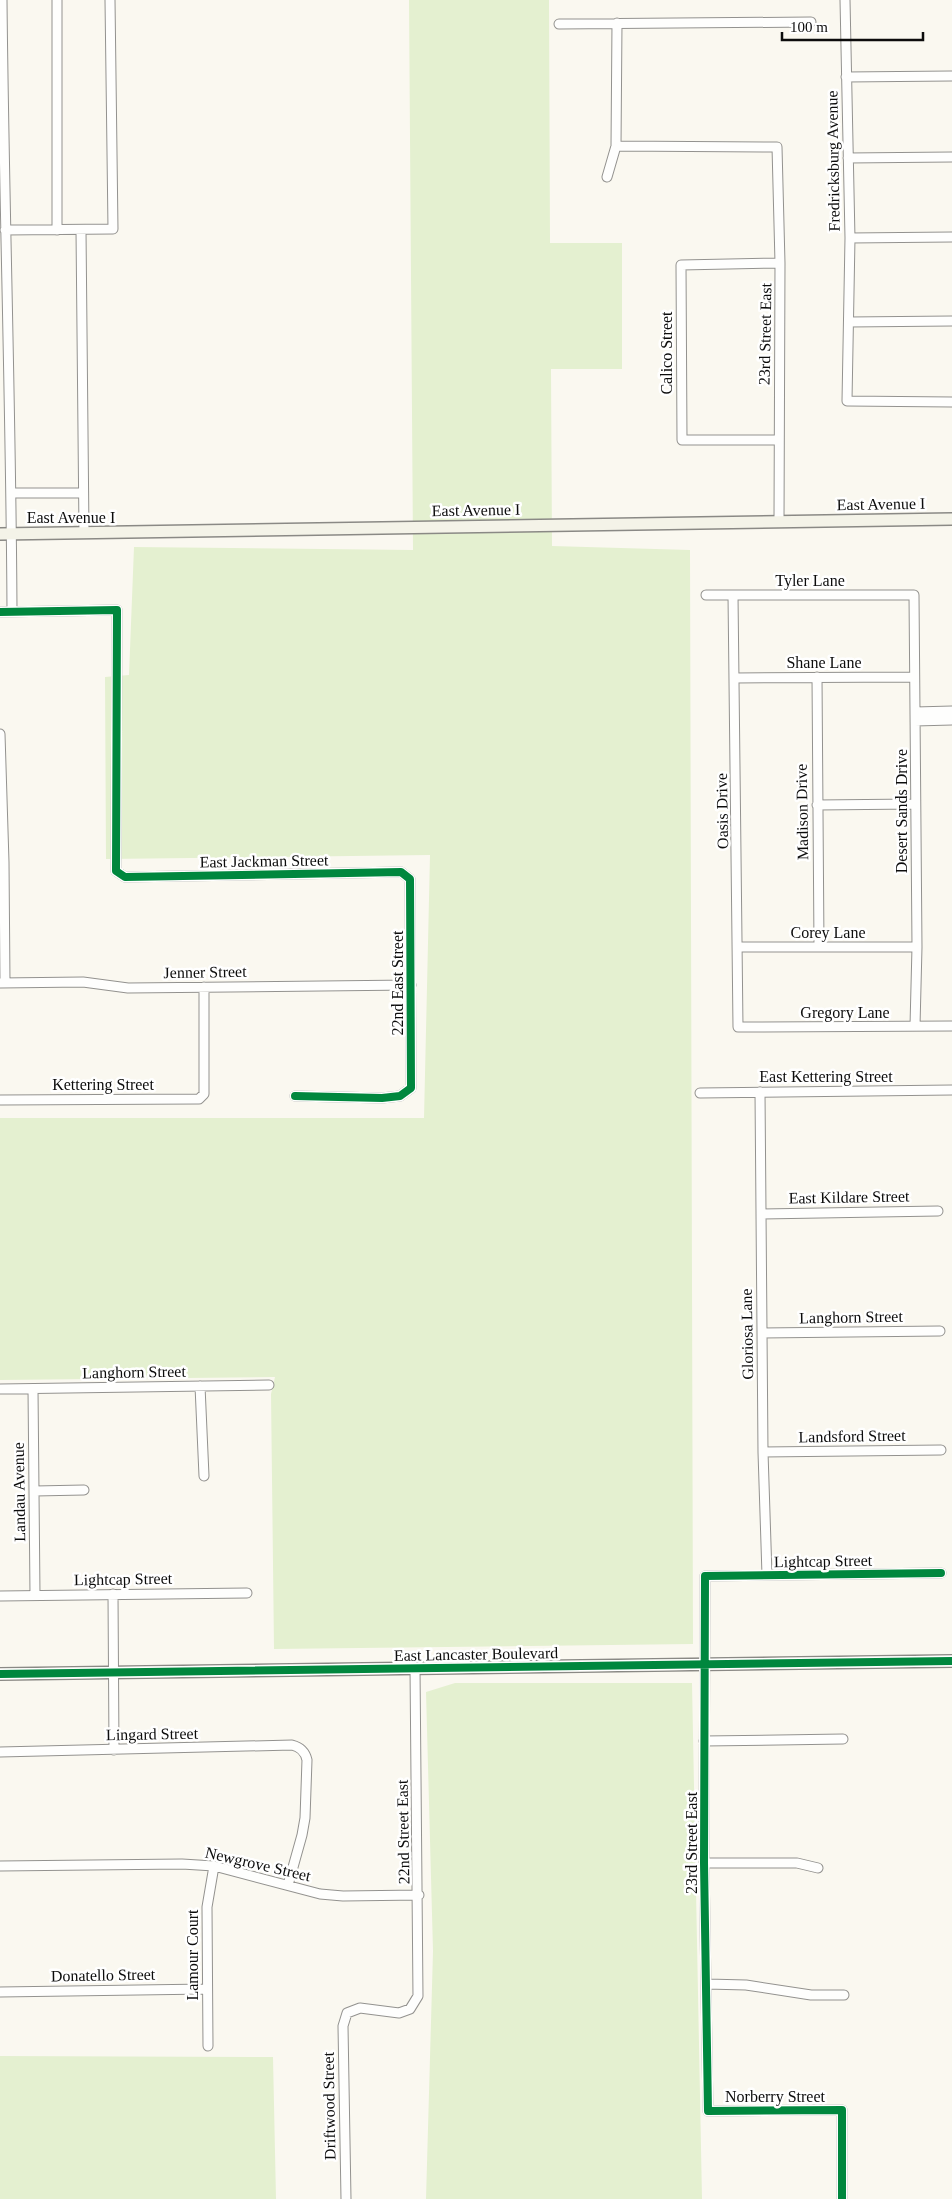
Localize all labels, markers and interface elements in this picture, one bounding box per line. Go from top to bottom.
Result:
scale bar [782,10,923,42]
text: 100 m [790,19,828,35]
street label: Fredricksburg Avenue [823,90,844,232]
street label: 23rd Street East [756,282,774,385]
street label: Calico Street [658,311,675,395]
street label: East Avenue I [837,495,925,513]
street label: East Avenue I [432,501,520,519]
street label: East Avenue I [27,509,115,526]
street label: Tyler Lane [775,572,845,590]
street label: Shane Lane [786,654,862,671]
street label: Desert Sands Drive [893,749,910,873]
street label: Madison Drive [793,764,811,860]
street label: Oasis Drive [713,773,731,849]
street label: East Jackman Street [199,851,329,871]
street label: Corey Lane [790,924,866,942]
street label: 22nd East Street [389,930,406,1035]
street label: Jenner Street [163,963,247,981]
street label: Gregory Lane [800,1004,890,1022]
street label: East Kettering Street [759,1068,893,1086]
street label: Kettering Street [52,1076,154,1094]
street label: East Kildare Street [788,1187,910,1207]
street label: Gloriosa Lane [738,1288,756,1380]
street label: Langhorn Street [799,1308,903,1327]
street label: Langhorn Street [82,1363,186,1382]
street label: Landsford Street [798,1427,906,1445]
street label: Landau Avenue [10,1442,28,1542]
street label: Lightcap Street [774,1552,873,1571]
street label: Lightcap Street [74,1570,173,1589]
street label: East Lancaster Boulevard [394,1644,558,1664]
street label: Lingard Street [106,1725,199,1744]
street label: 22nd Street East [394,1779,412,1885]
street label: 23rd Street East [683,1791,700,1894]
street label: Newgrove Street [203,1844,313,1886]
street label: Lamour Court [184,1909,201,2001]
street label: Donatello Street [51,1966,156,1984]
street label: Driftwood Street [320,2051,338,2160]
street label: Norberry Street [725,2088,826,2106]

